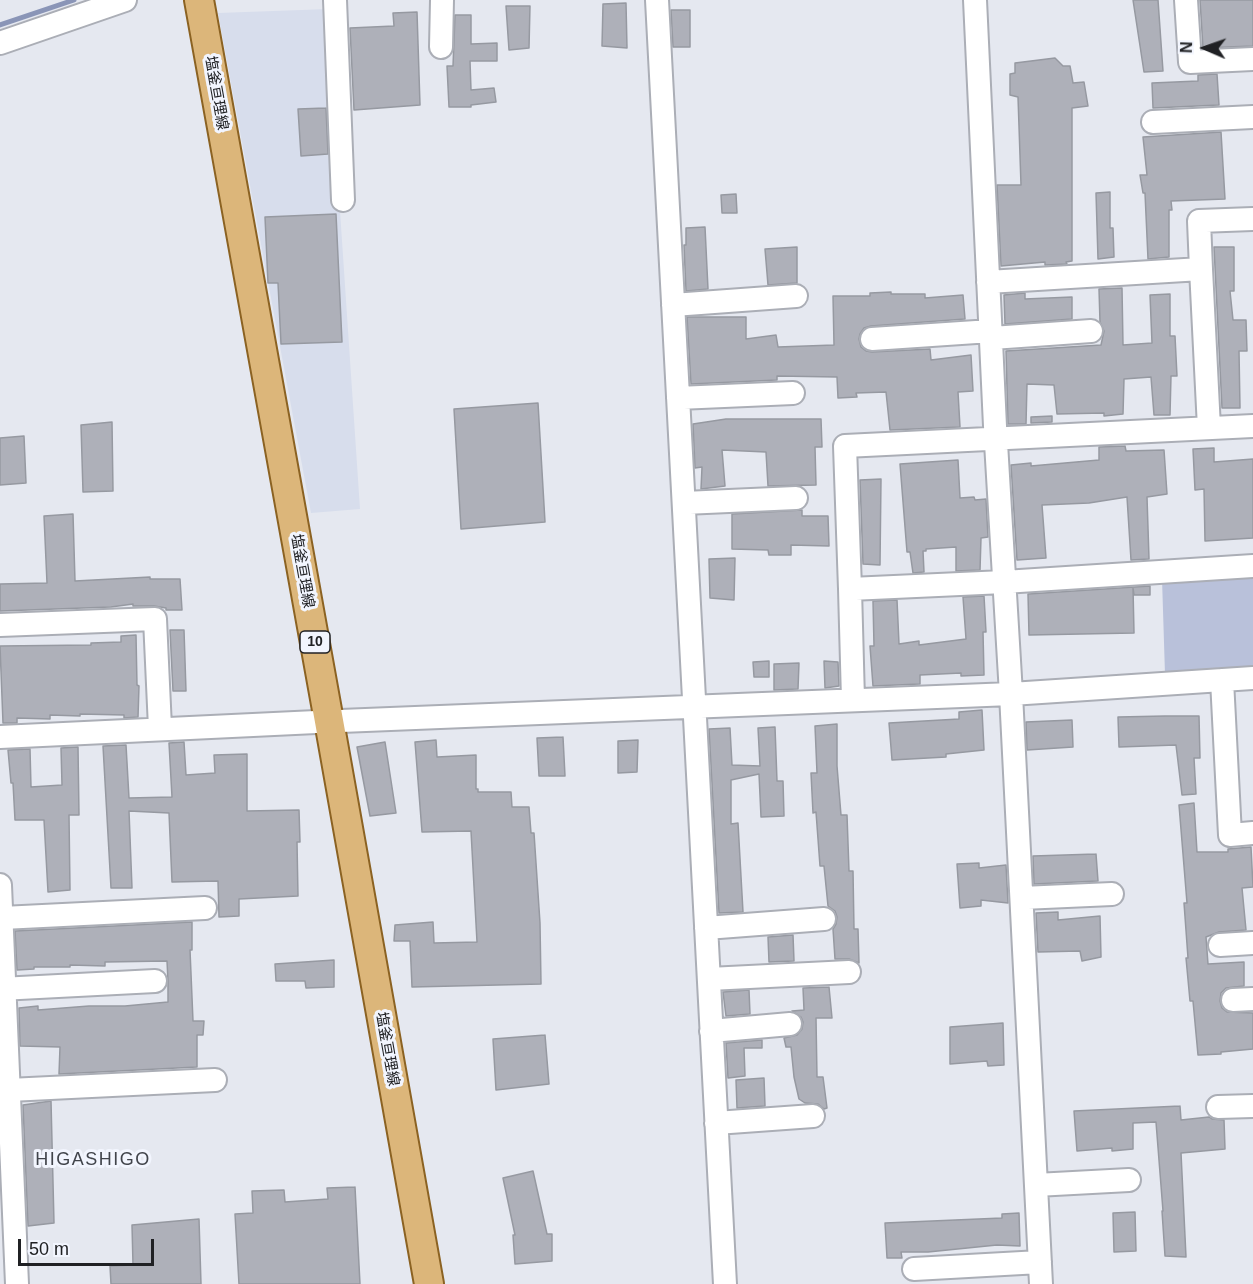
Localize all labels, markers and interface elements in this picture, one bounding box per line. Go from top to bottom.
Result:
north arrow [1175,18,1235,78]
text: N [1178,41,1195,53]
street label: 塩釜亘理線 [201,55,231,131]
street label: 塩釜亘理線 [287,533,317,609]
road number: 10 [300,631,330,653]
street label: 塩釜亘理線 [372,1011,402,1087]
district label: HIGASHIGO [35,1149,151,1171]
scale bar [21,1227,158,1265]
text: 50 m [29,1239,69,1259]

